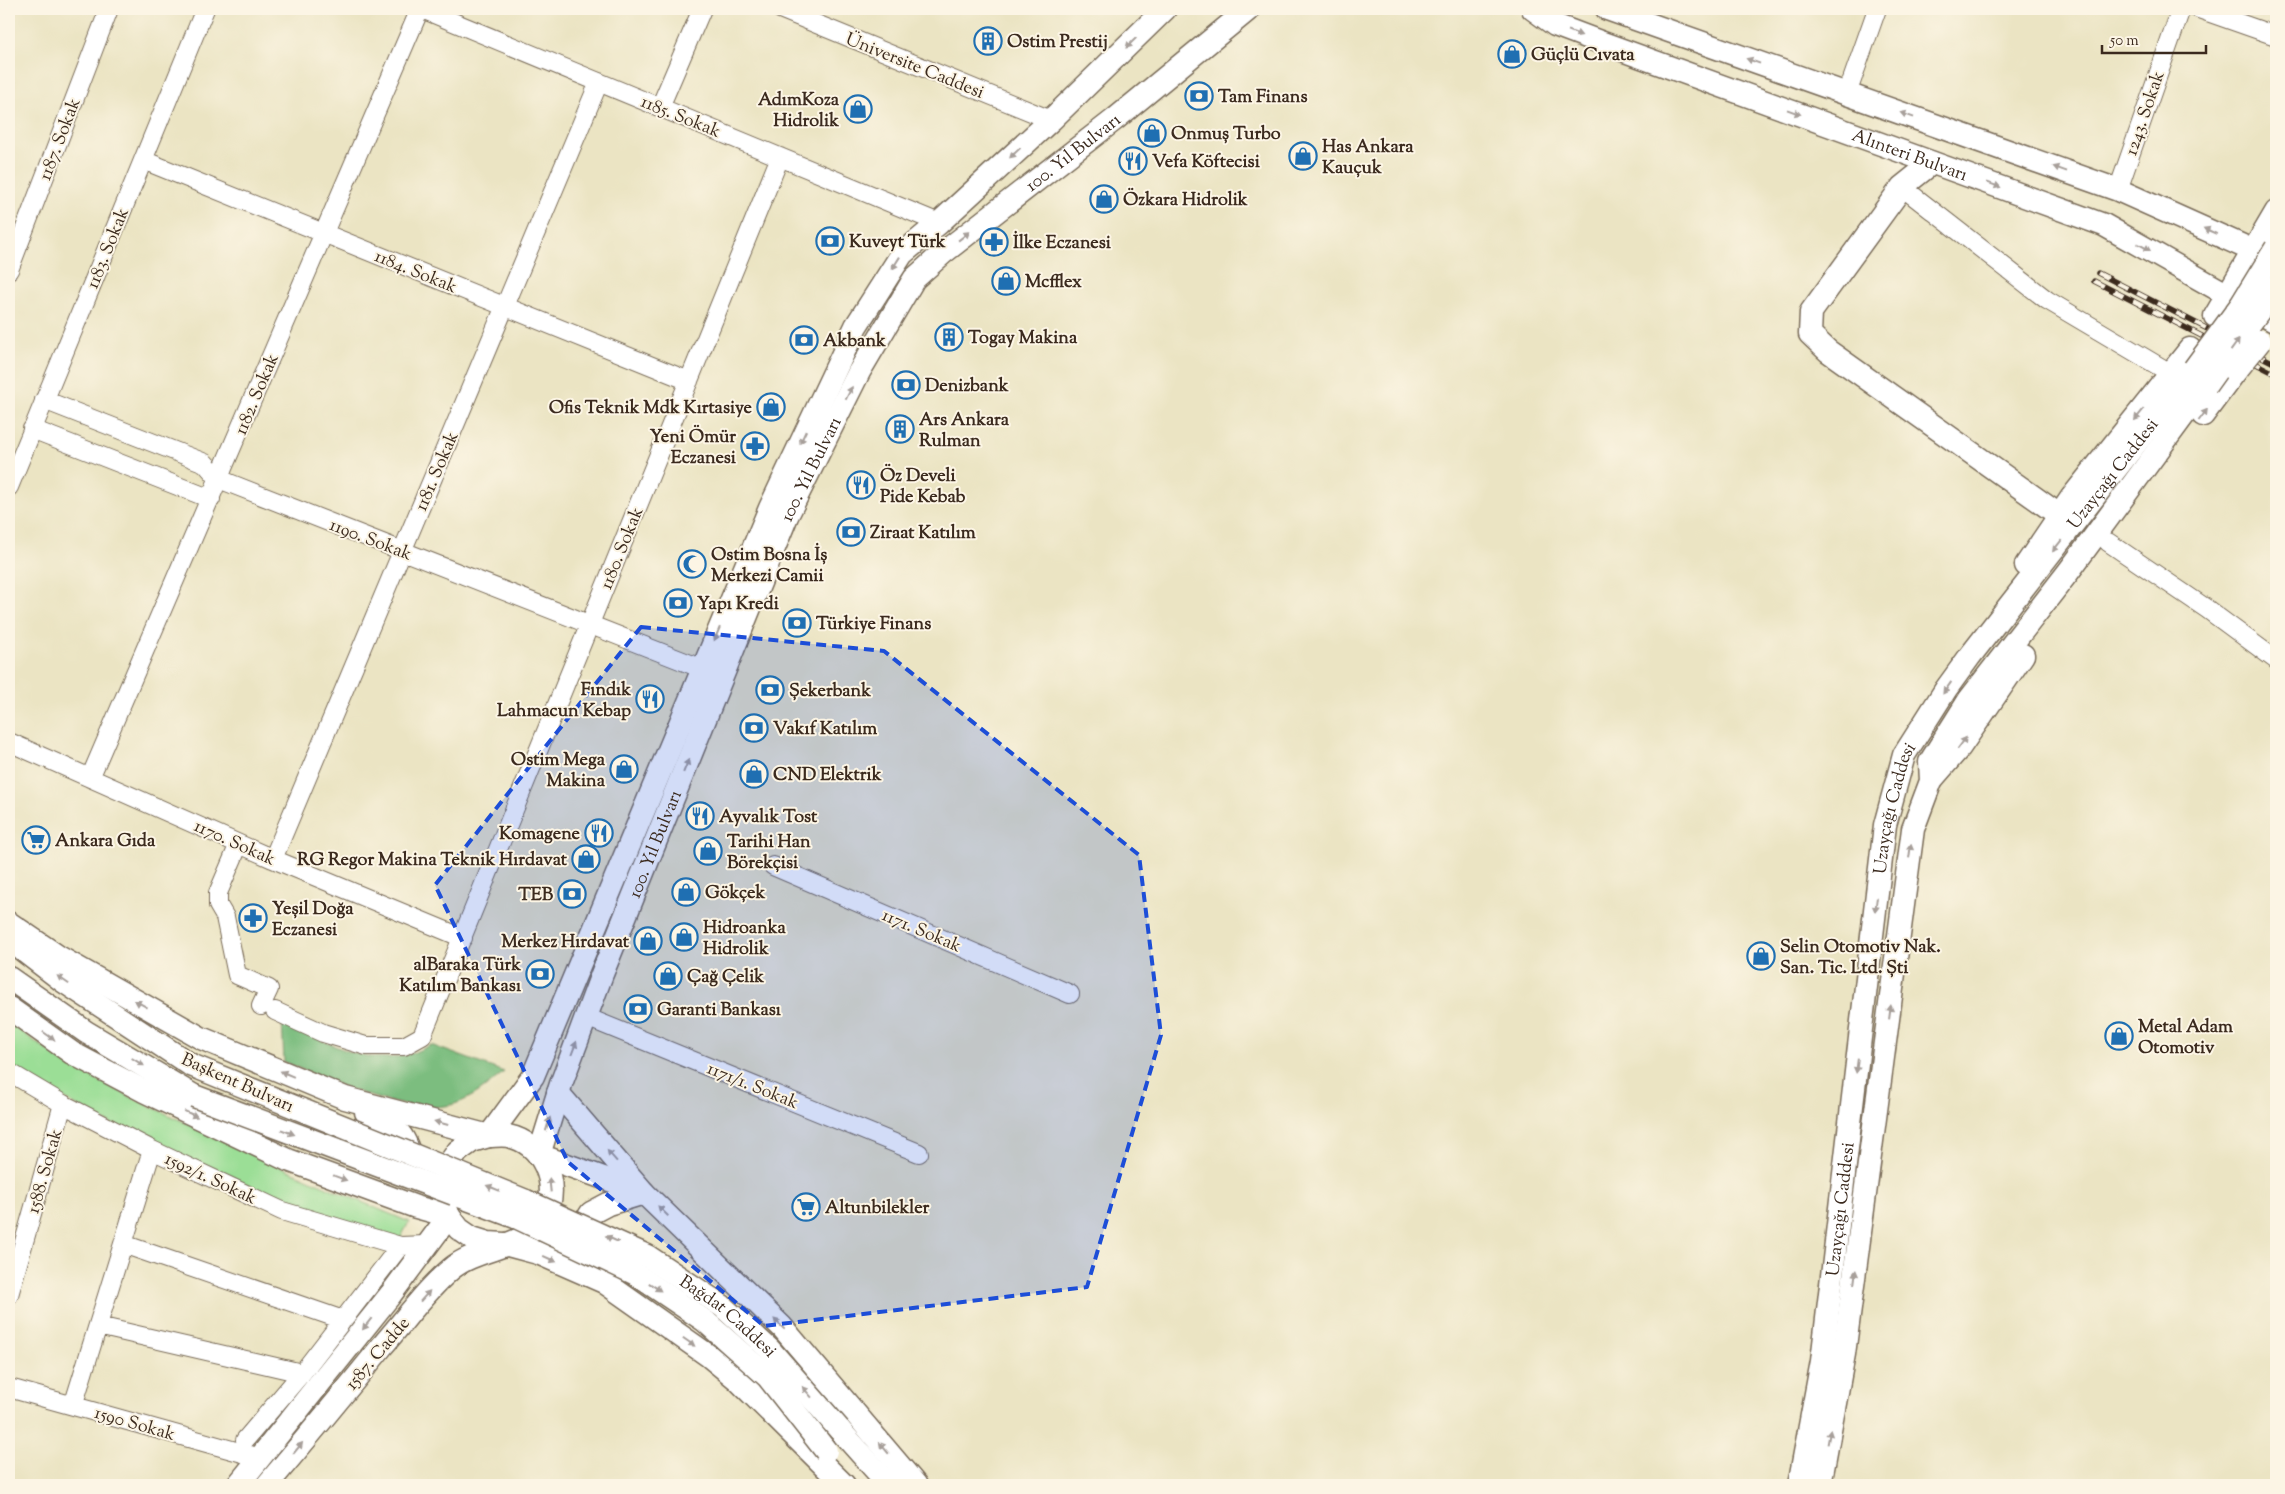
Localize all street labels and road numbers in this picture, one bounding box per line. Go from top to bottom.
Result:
street label: Üniversite Caddesi [841,27,988,107]
street label: 1243. Sokak [2119,68,2173,159]
street label: 1185. Sokak [636,90,724,146]
street label: 1187. Sokak [33,95,89,185]
street label: 100. Yıl Bulvarı [1021,108,1127,199]
street label: Alınteri Bulvarı [1848,123,1971,189]
street label: 1183. Sokak [81,204,137,293]
street label: 1184. Sokak [370,245,461,301]
street label: 1182. Sokak [229,350,287,440]
street label: 100. Yıl Bulvarı [775,413,849,526]
street label: Uzayçağı Caddesi [2062,413,2166,536]
street label: 1181. Sokak [409,428,466,516]
street label: 1180. Sokak [594,503,651,594]
street label: 1190. Sokak [325,513,416,569]
street label: Uzayçağı Caddesi [1868,738,1924,876]
street label: 100. Yıl Bulvarı [623,787,690,903]
street label: 1170. Sokak [189,814,279,873]
street label: 1171. Sokak [877,903,965,960]
street label: Başkent Bulvarı [177,1047,298,1120]
street label: 1171/1. Sokak [703,1057,802,1117]
street label: 1588. Sokak [21,1126,70,1217]
street label: Uzayçağı Caddesi [1821,1141,1863,1278]
street label: 1592/1. Sokak [160,1147,260,1213]
street label: Bağdat Caddesi [673,1270,782,1364]
street label: 1587. Cadde [340,1312,417,1397]
street label: 1590 Sokak [91,1401,178,1449]

